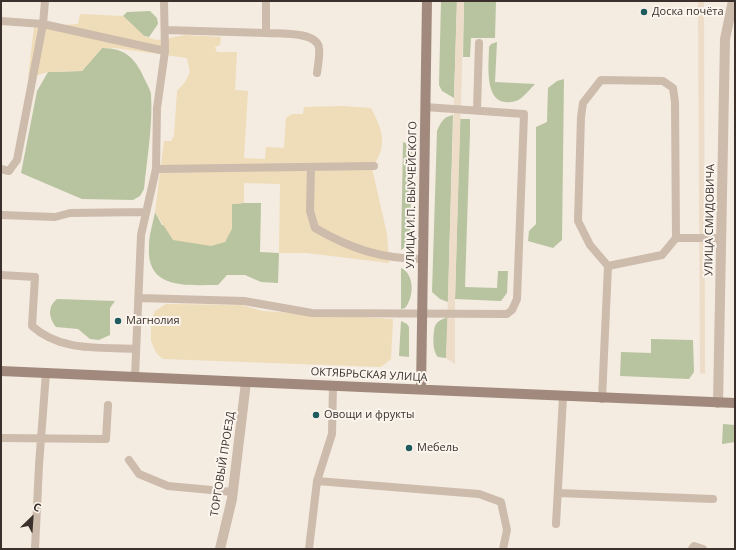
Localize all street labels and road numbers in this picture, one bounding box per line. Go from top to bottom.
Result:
street label: УЛИЦА И.П. ВЫУЧЕЙСКОГО [404,121,420,269]
street label: УЛИЦА СМИДОВИЧА [702,164,718,276]
street label: ОКТЯБРЬСКАЯ УЛИЦА [310,365,428,385]
street label: ТОРГОВЫЙ ПРОЕЗД [208,410,238,518]

